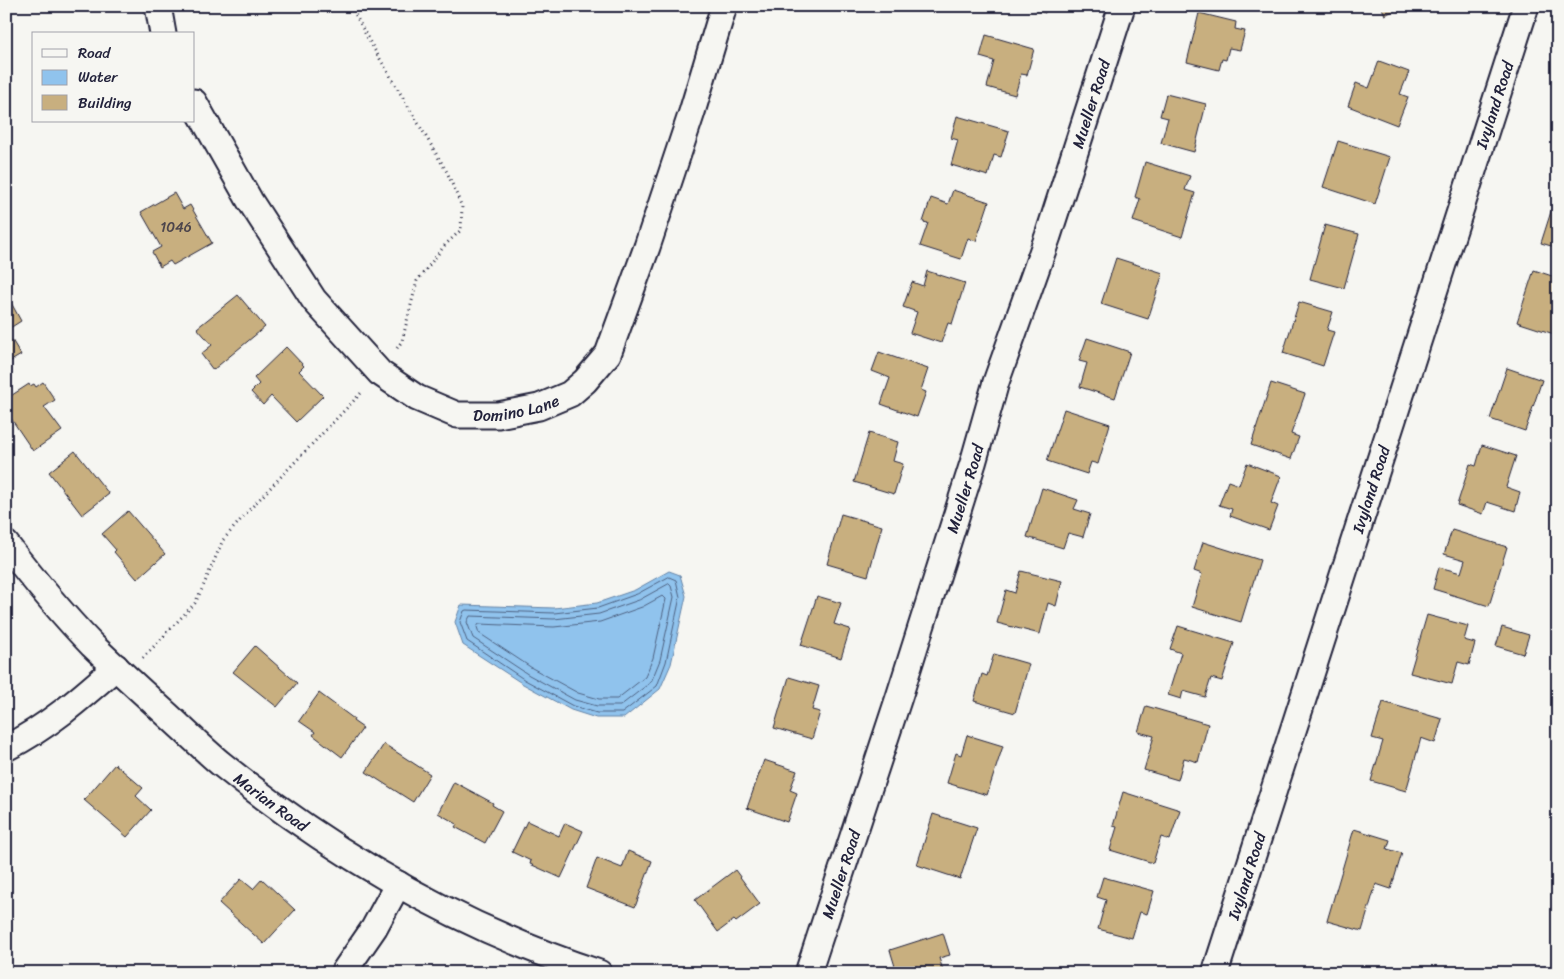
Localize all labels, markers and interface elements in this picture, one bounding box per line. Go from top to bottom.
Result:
legend [32,32,195,122]
text: Road [78,40,111,66]
street label: Mueller Road [1063,54,1119,152]
street label: Ivyland Road [1466,56,1522,153]
text: Water [78,64,118,90]
text: Building [78,90,132,116]
house number: 1046 [160,215,192,240]
street label: Domino Lane [473,386,564,430]
street label: Mueller Road [937,439,993,537]
street label: Ivyland Road [1343,440,1399,538]
street label: Marian Road [227,764,316,840]
street label: Mueller Road [812,825,869,922]
street label: Ivyland Road [1218,827,1274,924]

